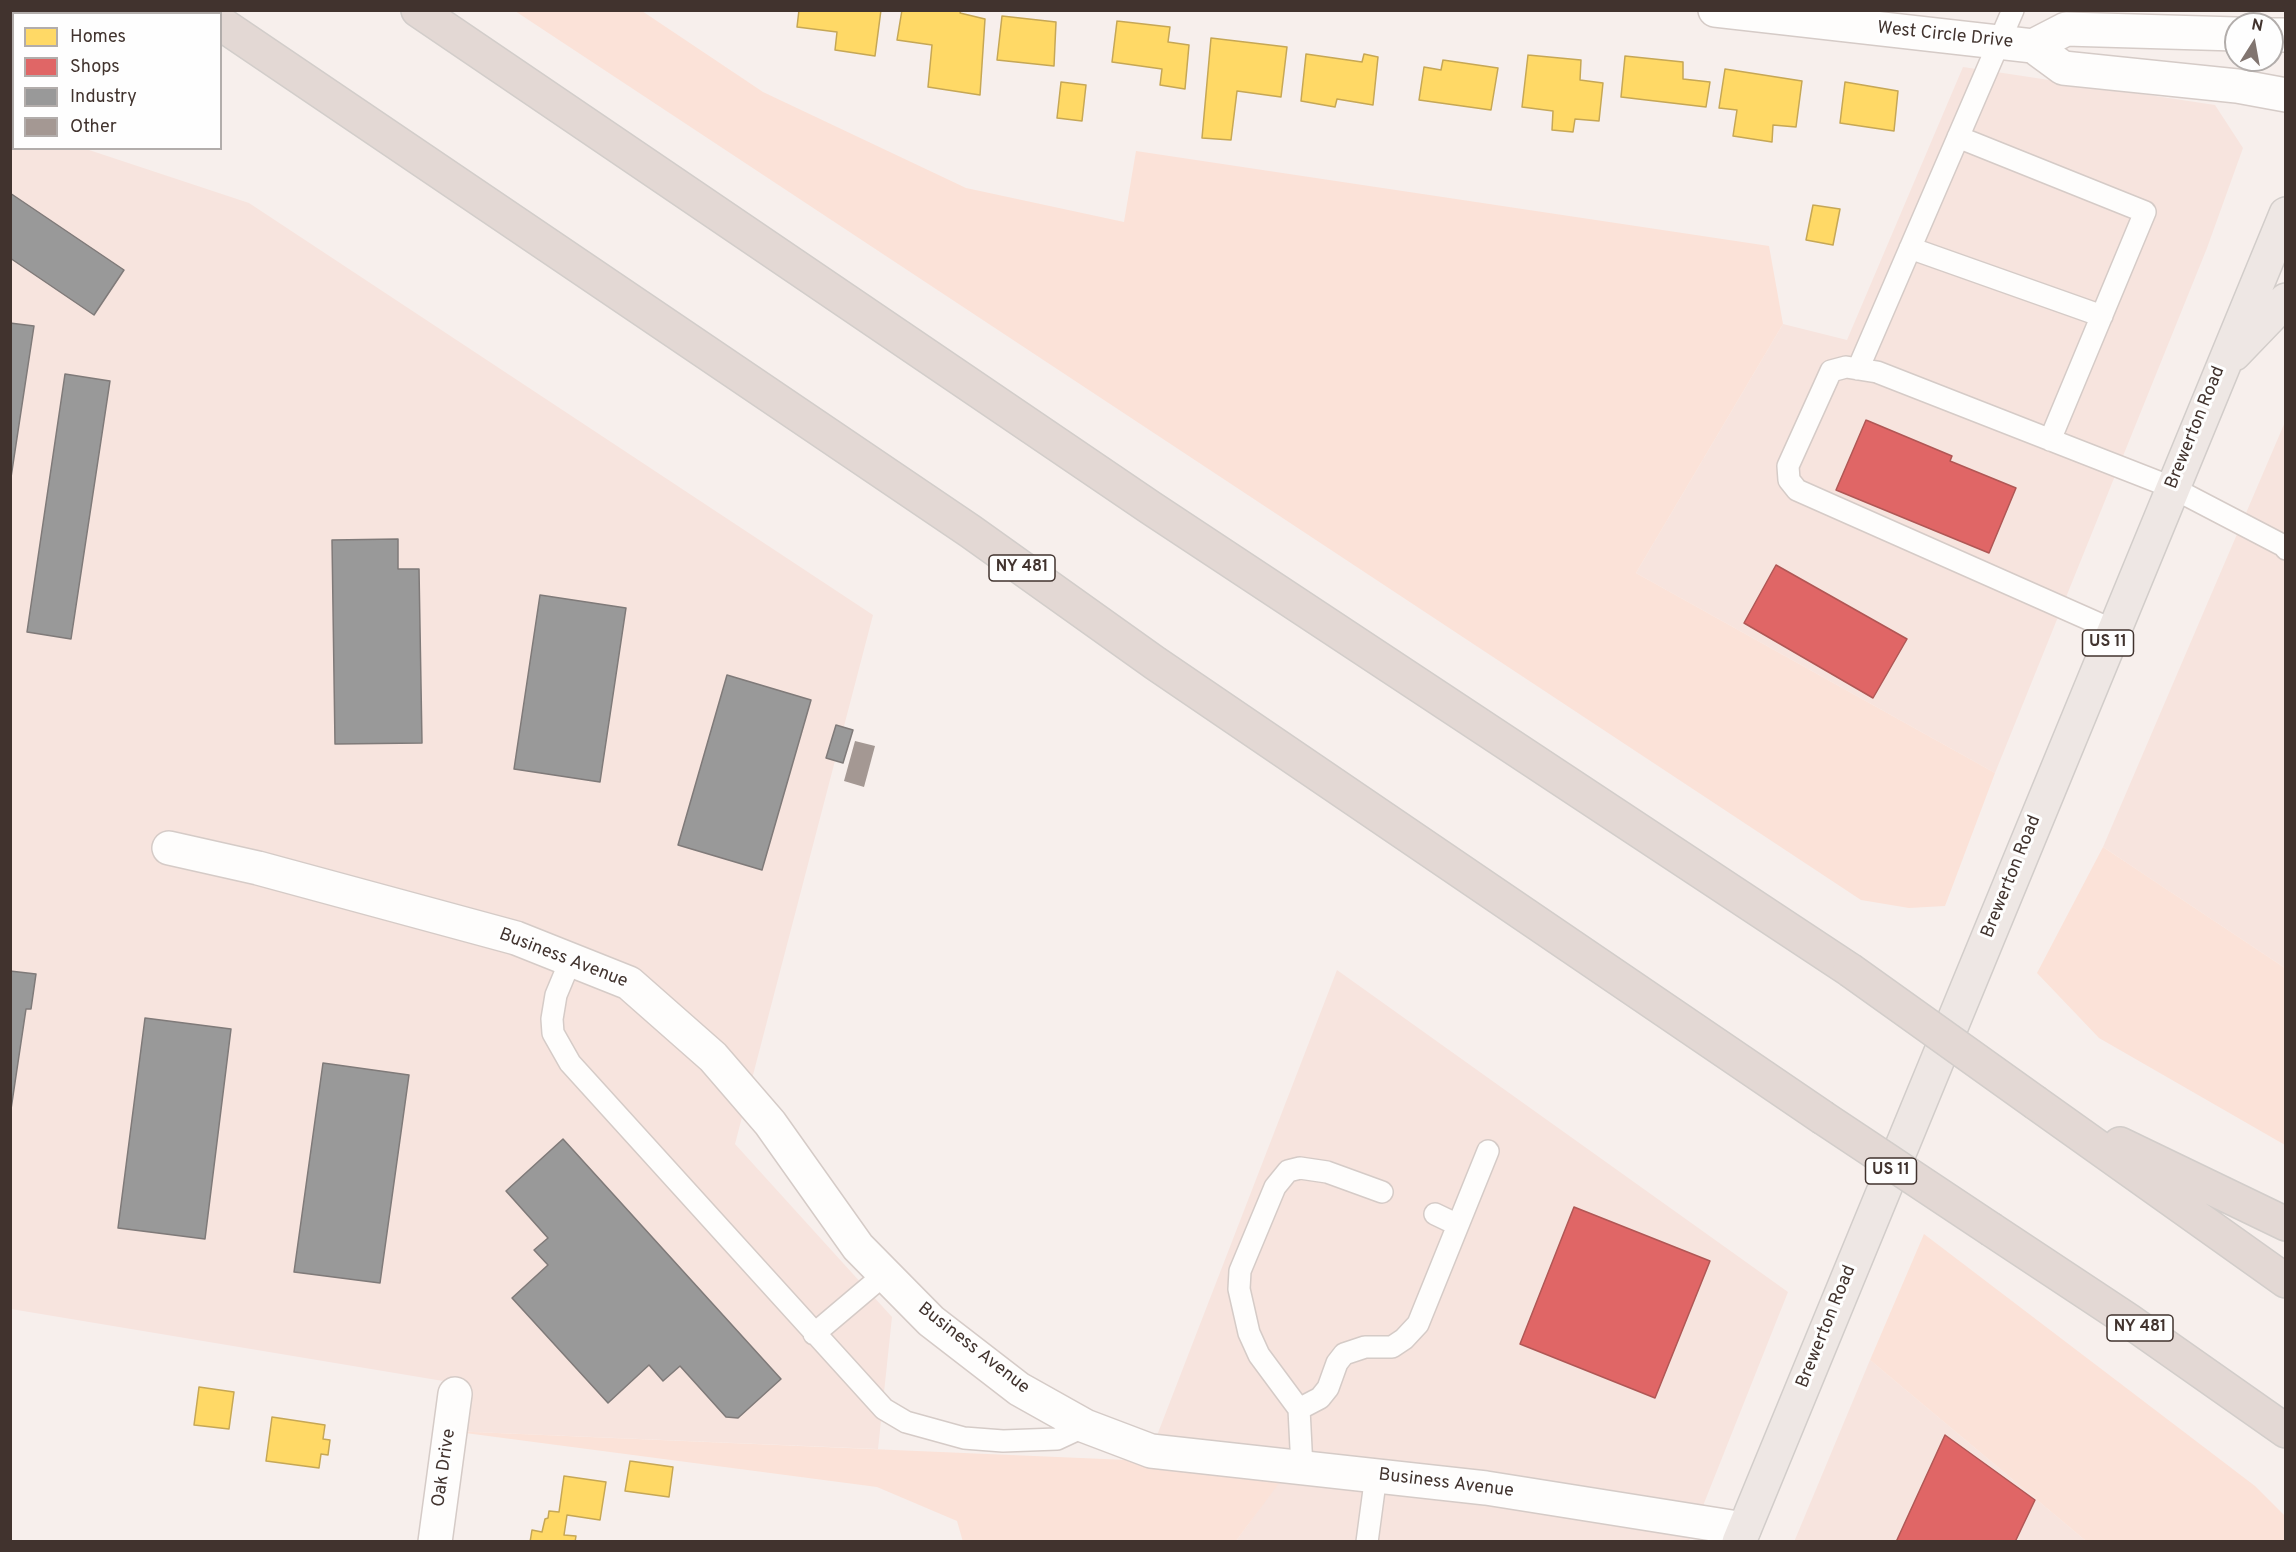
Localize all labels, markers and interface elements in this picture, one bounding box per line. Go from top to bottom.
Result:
legend [12,12,222,150]
north arrow [2224,12,2284,72]
text: N [2250,15,2265,37]
street label: West Circle Drive [1876,18,2014,54]
text: Homes [70,26,126,49]
text: Shops [70,56,120,79]
text: Industry [70,86,137,109]
text: Other [70,116,117,139]
street label: Brewerton Road [2162,364,2230,492]
road number: NY 481 [989,555,1055,581]
road number: US 11 [2082,630,2134,656]
street label: Brewerton Road [1978,813,2046,941]
street label: Business Avenue [496,925,630,993]
road number: US 11 [1866,1158,1916,1184]
street label: Brewerton Road [1793,1263,1861,1391]
street label: Business Avenue [913,1299,1033,1399]
road number: NY 481 [2107,1315,2173,1341]
street label: Oak Drive [429,1428,461,1508]
street label: Business Avenue [1377,1465,1515,1503]

